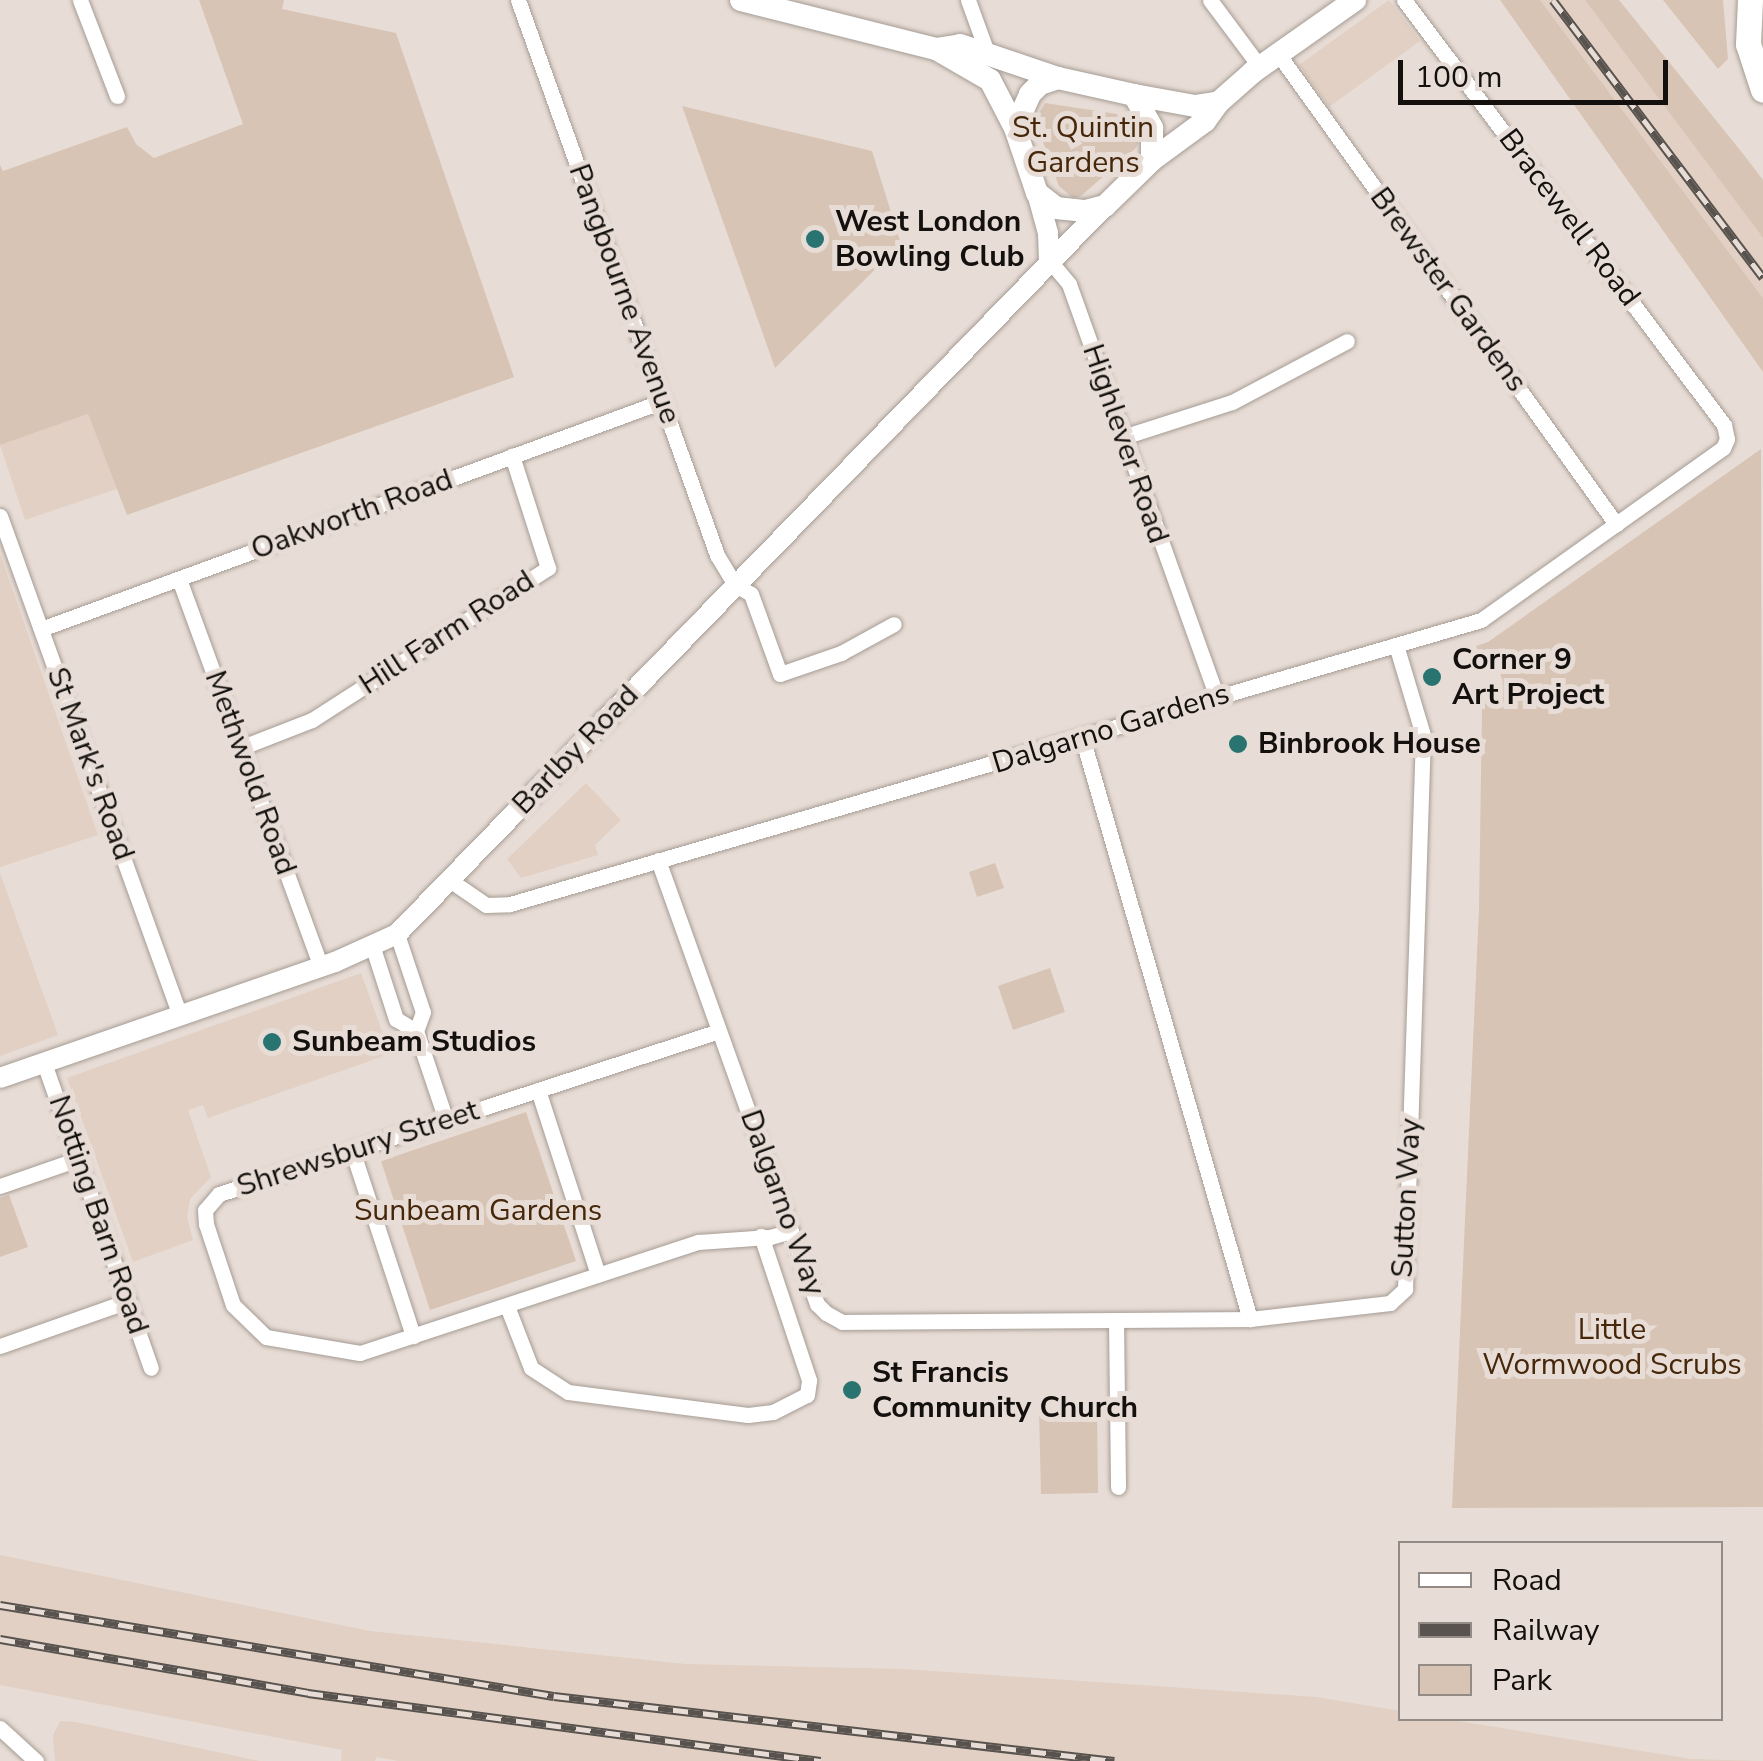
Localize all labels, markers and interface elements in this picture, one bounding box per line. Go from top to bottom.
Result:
scale bar [1403,40,1673,102]
text: 100 m [1415,57,1502,98]
park label: St. Quintin Gardens [1012,110,1154,180]
street label: Bracewell Road [1491,122,1647,314]
street label: Pangbourne Avenue [560,159,688,429]
street label: Brewster Gardens [1362,181,1534,399]
place label: West London Bowling Club [835,204,1025,274]
marker: West London Bowling Club [804,228,826,250]
street label: Highlever Road [1074,340,1176,548]
street label: Oakworth Road [246,462,458,568]
street label: Hill Farm Road [353,563,541,703]
place label: Corner 9 Art Project [1452,642,1604,712]
street label: St Mark's Road [38,663,142,865]
street label: Methwold Road [196,666,304,880]
marker: Corner 9 Art Project [1421,666,1443,688]
street label: Dalgarno Gardens [988,676,1234,782]
street label: Barlby Road [505,678,647,822]
place label: Binbrook House [1258,726,1481,762]
marker: Binbrook House [1227,733,1249,755]
place label: Sunbeam Studios [292,1024,536,1060]
marker: Sunbeam Studios [261,1031,283,1053]
street label: Notting Barn Road [40,1091,156,1339]
street label: Shrewsbury Street [233,1093,483,1205]
street label: Dalgarno Way [732,1105,832,1301]
street label: Sutton Way [1385,1117,1429,1279]
park label: Sunbeam Gardens [354,1193,602,1229]
park label: Little Wormwood Scrubs [1482,1312,1742,1382]
place label: St Francis Community Church [872,1355,1138,1426]
marker: St Francis Community Church [841,1379,863,1401]
legend [1398,1541,1723,1721]
text: Road [1492,1560,1562,1601]
text: Railway [1492,1610,1600,1651]
text: Park [1492,1660,1552,1701]

